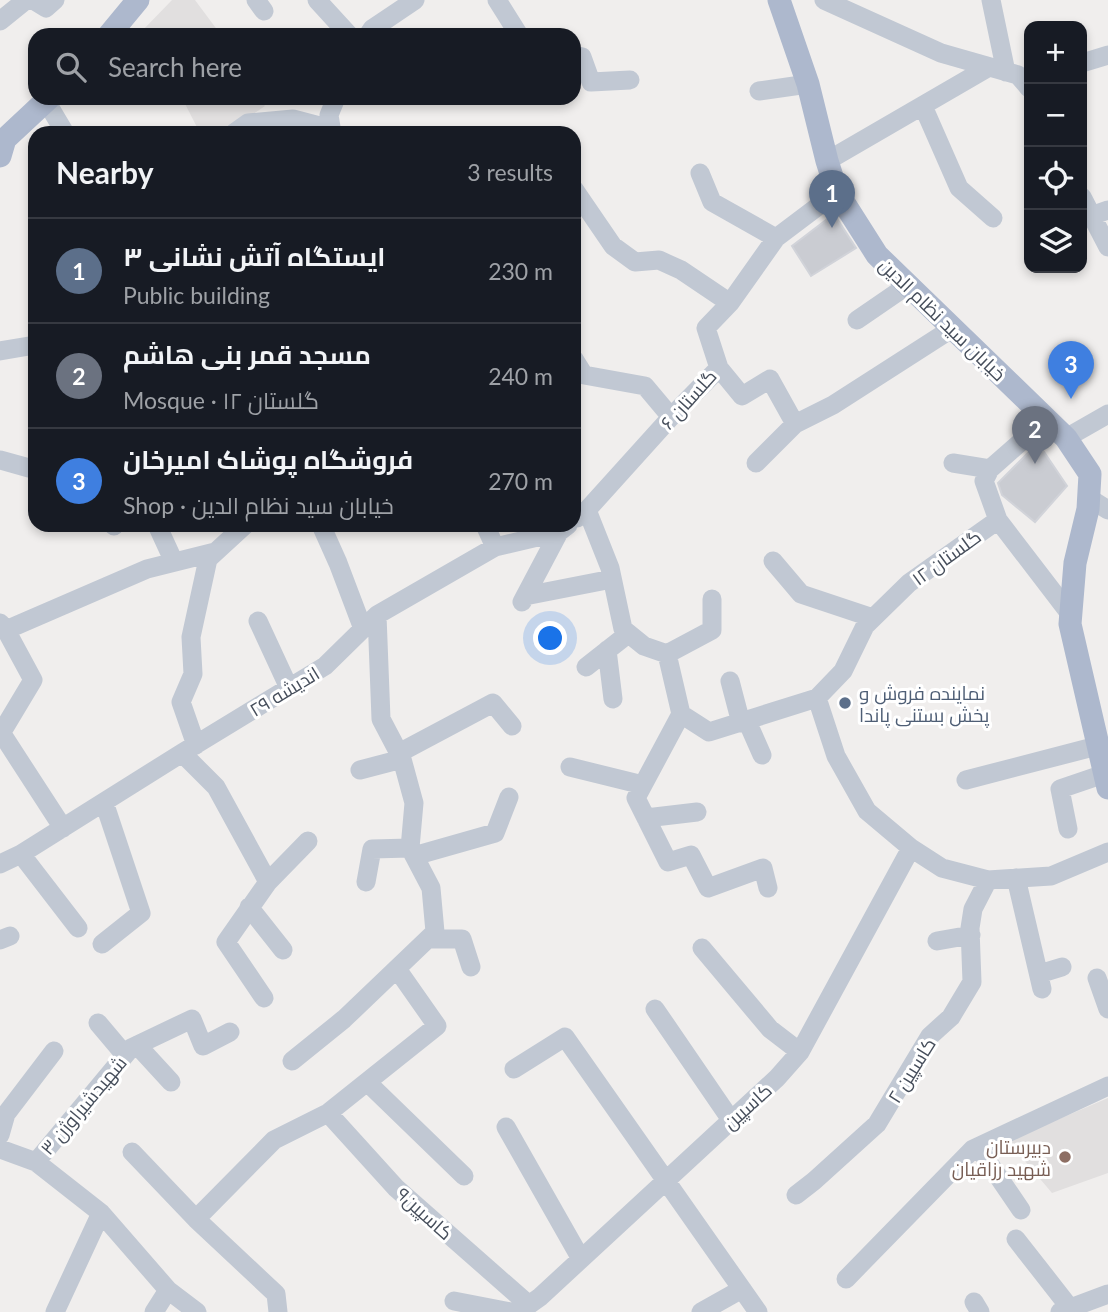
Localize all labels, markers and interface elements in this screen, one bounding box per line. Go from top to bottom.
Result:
map controls [1024,21,1087,273]
button: + [1024,21,1087,84]
search box [28,28,581,105]
icon: search [52,48,90,86]
text: Search here [108,51,242,83]
button: − [1024,84,1087,147]
button: locate [1024,147,1087,210]
text: Nearby [56,154,154,190]
text: 3 results [467,158,553,186]
pin: 1 [809,170,855,228]
button: layers [1024,210,1087,273]
text: ایستگاه آتش نشانی ۳ [123,240,385,272]
street label: خیابان سید نظام الدین [873,253,1011,387]
text: 1 [72,257,86,285]
text: 230 m [488,257,553,285]
text: Public building [123,281,270,309]
text: مسجد قمر بنی هاشم [123,338,371,370]
pin: 3 [1048,341,1094,399]
text: 2 [72,362,86,390]
text: 240 m [488,362,553,390]
street label: گلستان ۶ [655,364,722,434]
text: Mosque · گلستان ۱۲ [123,386,319,414]
pin: 2 [1012,406,1058,464]
text: فروشگاه پوشاک امیرخان [123,443,413,475]
text: 3 [72,467,86,495]
text: 270 m [488,467,553,495]
text: Shop · خیابان سید نظام الدین [123,491,394,519]
street label: گلستان ۱۲ [907,524,986,591]
your location [533,621,567,655]
street label: اندیشه ۲۹ [245,661,323,721]
place label: نماینده فروش و پخش بستنی پاندا [859,681,989,728]
marker: نماینده فروش و پخش بستنی پاندا [837,695,853,711]
street label: کاسپین ۲ [882,1033,941,1107]
street label: شهیدشیراوژن ۳ [35,1051,132,1160]
street label: کاسپین [718,1078,777,1135]
place label: دبیرستان شهید رزاقیان [952,1135,1051,1181]
marker: دبیرستان شهید رزاقیان [1057,1149,1073,1165]
street label: کاسپین۹ [392,1182,458,1245]

